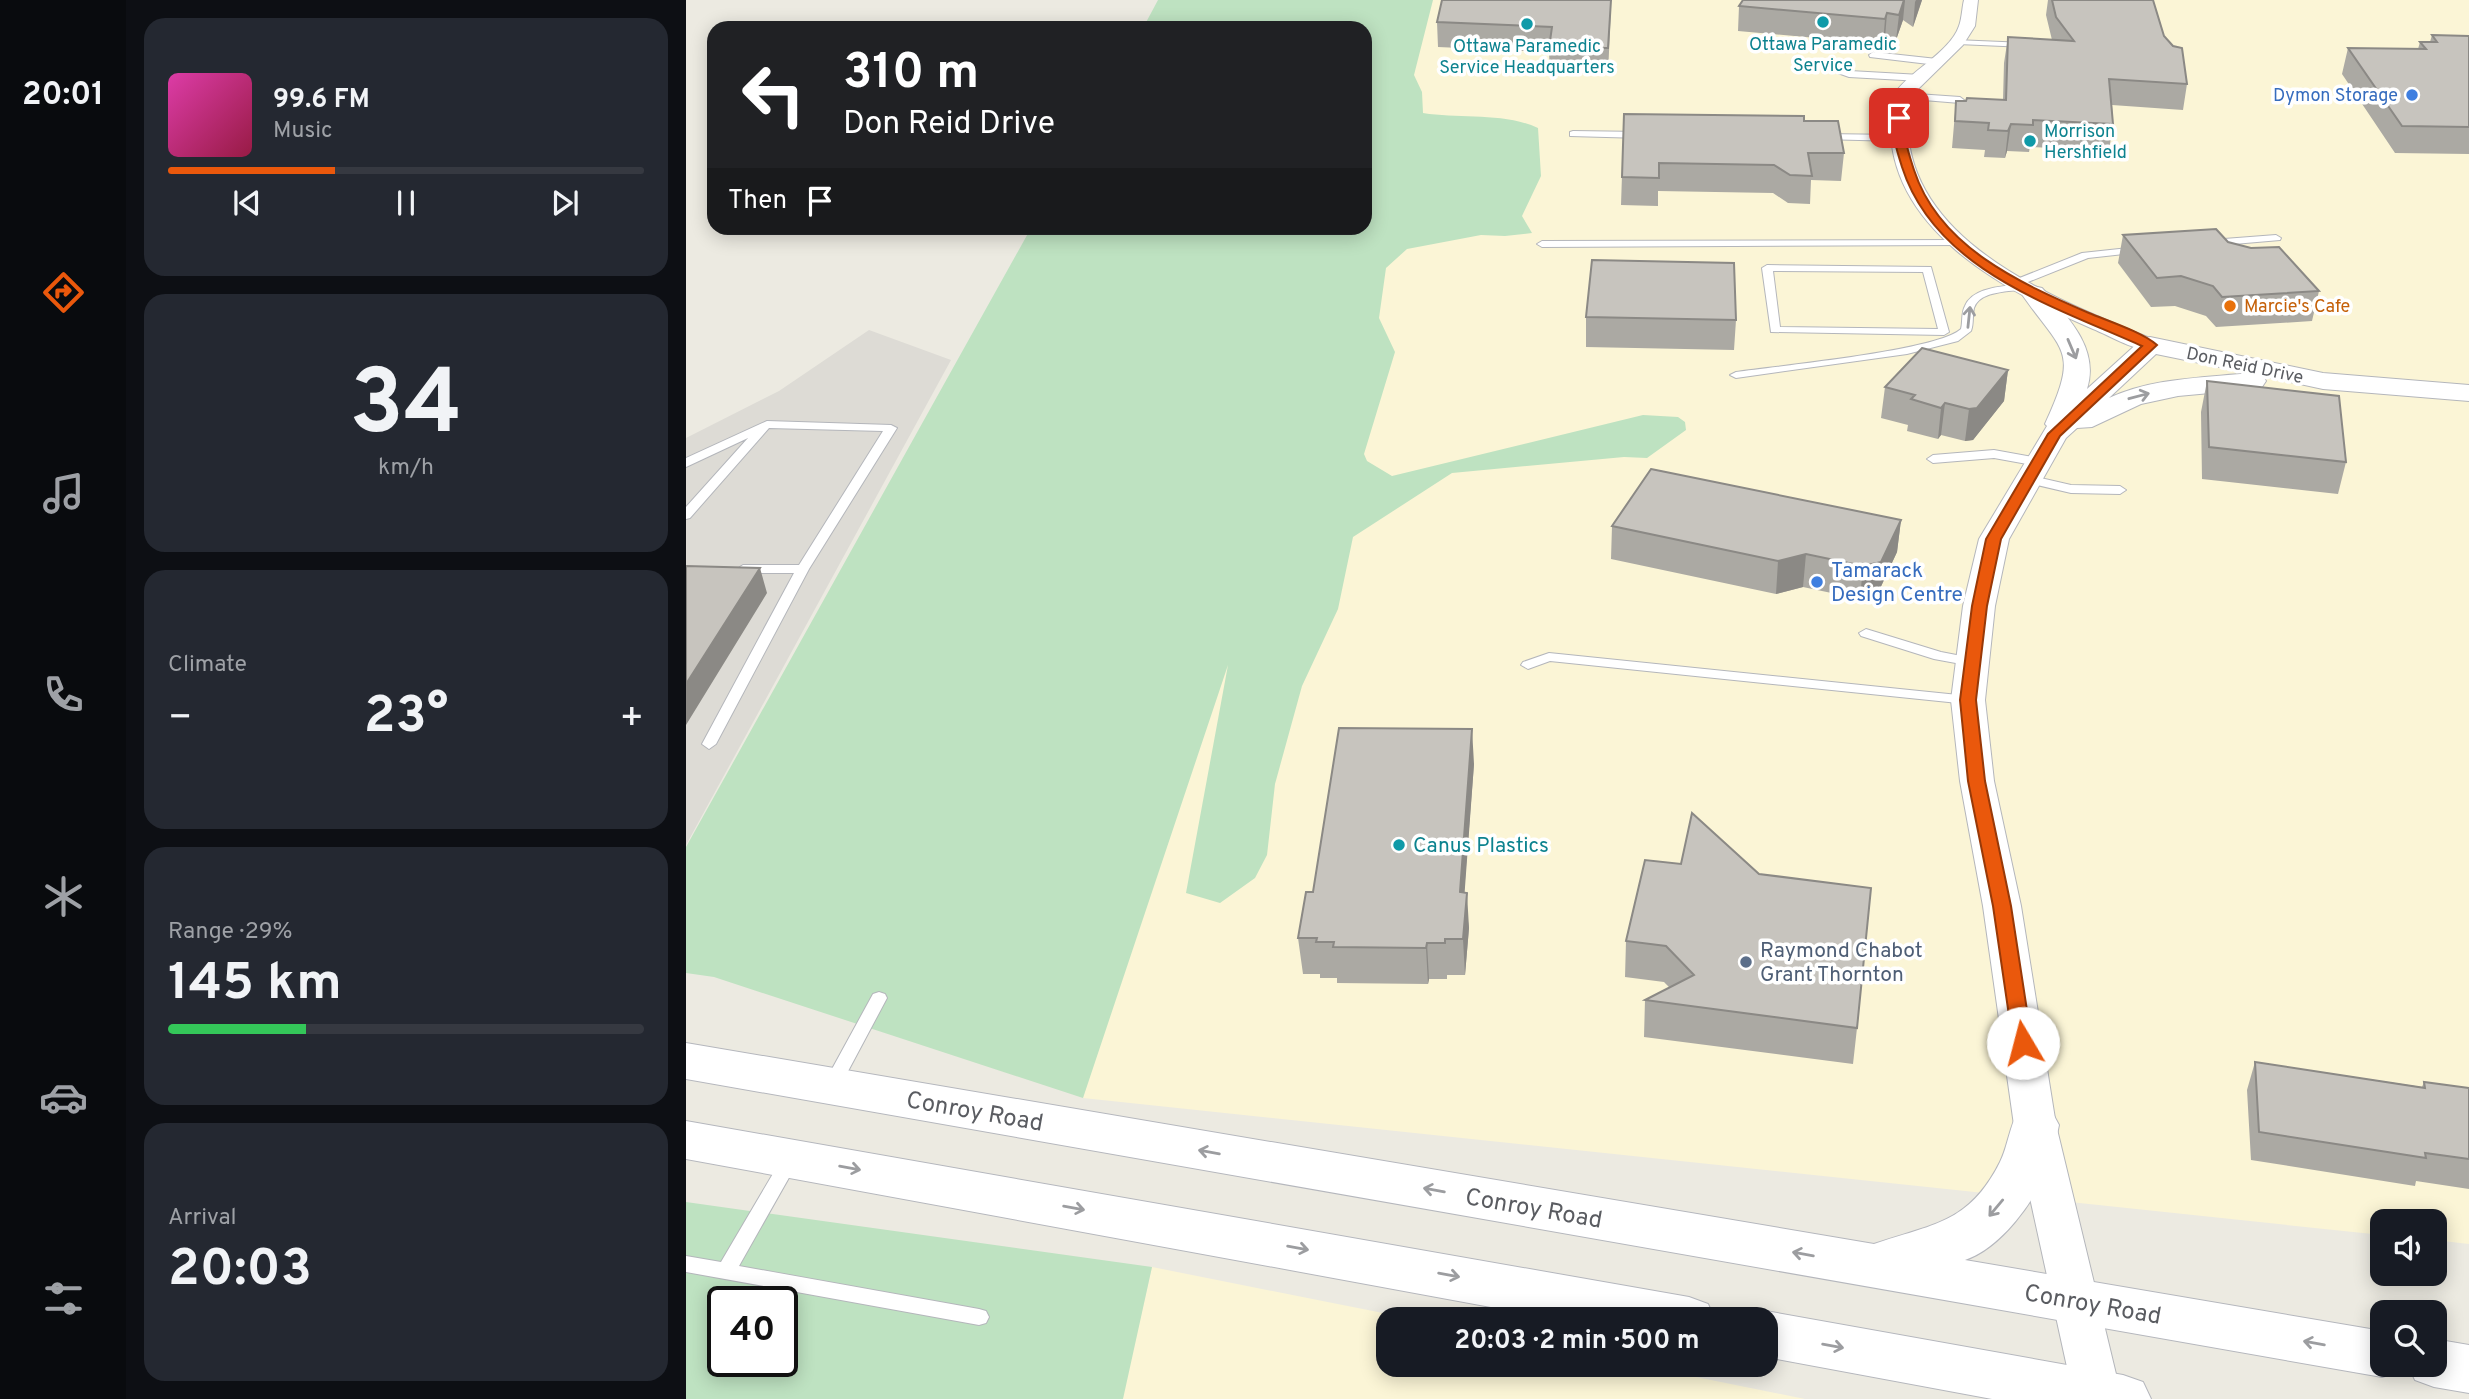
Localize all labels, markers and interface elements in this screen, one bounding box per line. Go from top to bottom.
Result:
marker: Ottawa Paramedic Service [1815,14,1831,30]
marker: Ottawa Paramedic Service Headquarters [1519,16,1535,32]
place label: Ottawa Paramedic Service [1749,34,1897,78]
place label: Ottawa Paramedic Service Headquarters [1439,36,1615,80]
text: 310 m [843,44,979,106]
icon: left [728,49,819,140]
text: 20:01 [22,76,104,116]
text: 99.6 FM [273,84,370,117]
place label: Dymon Storage [2273,85,2398,108]
marker: Dymon Storage [2404,87,2420,103]
pin [1869,88,1929,148]
icon: arrive [1880,99,1918,137]
text: Don Reid Drive [843,105,1055,145]
text: Music [273,117,333,146]
place label: Morrison Hershfield [2044,121,2127,165]
marker: Morrison Hershfield [2022,133,2038,149]
icon: arrive [801,182,839,220]
icon: previous [228,184,266,222]
icon: pause [387,184,425,222]
icon: next [546,184,584,222]
text: Then [728,185,787,218]
icon: directions [39,268,88,317]
place label: Marcie's Cafe [2244,296,2350,319]
marker: Marcie's Cafe [2222,298,2238,314]
one-way arrow [1963,306,1976,329]
one-way arrow [2066,337,2079,359]
street label: Don Reid Drive [2184,343,2305,390]
text: 34 [349,351,463,466]
one-way arrow [2128,389,2150,402]
text: km/h [378,454,434,483]
icon: music [39,469,88,518]
place label: Tamarack Design Centre [1831,558,1963,609]
marker: Tamarack Design Centre [1809,574,1825,590]
text: Climate [168,651,247,680]
icon: phone [39,670,88,719]
text: 23° [364,685,448,751]
text: − [168,695,193,744]
text: + [619,695,644,744]
place label: Canus Plastics [1413,833,1549,860]
marker: Canus Plastics [1391,837,1407,853]
icon: climate [39,872,88,921]
text: Range · 29% [168,918,293,947]
place label: Raymond Chabot Grant Thornton [1760,938,1923,989]
text: 145 km [168,952,342,1018]
marker: Raymond Chabot Grant Thornton [1738,954,1754,970]
position arrow [1986,1006,2060,1080]
icon: car [39,1073,88,1122]
street label: Conroy Road [904,1086,1046,1140]
one-way arrow [1199,1144,1221,1158]
one-way arrow [838,1162,861,1175]
one-way arrow [1423,1183,1446,1196]
street label: Conroy Road [1463,1183,1605,1237]
one-way arrow [1988,1198,2004,1216]
one-way arrow [1062,1202,1085,1215]
text: Arrival [168,1204,237,1233]
map controls [2370,1209,2447,1377]
button: sound [2370,1209,2447,1286]
text: 20:03 [168,1238,312,1304]
one-way arrow [1286,1242,1309,1255]
one-way arrow [1792,1247,1815,1260]
one-way arrow [1437,1269,1460,1282]
icon: filters [39,1274,88,1323]
street label: Conroy Road [2022,1279,2164,1333]
speed limit sign: 40 [707,1286,798,1377]
button: search [2370,1300,2447,1377]
text: 20:03 · 2 min · 500 m [1454,1325,1700,1358]
one-way arrow [2304,1336,2326,1349]
one-way arrow [1821,1340,1844,1353]

